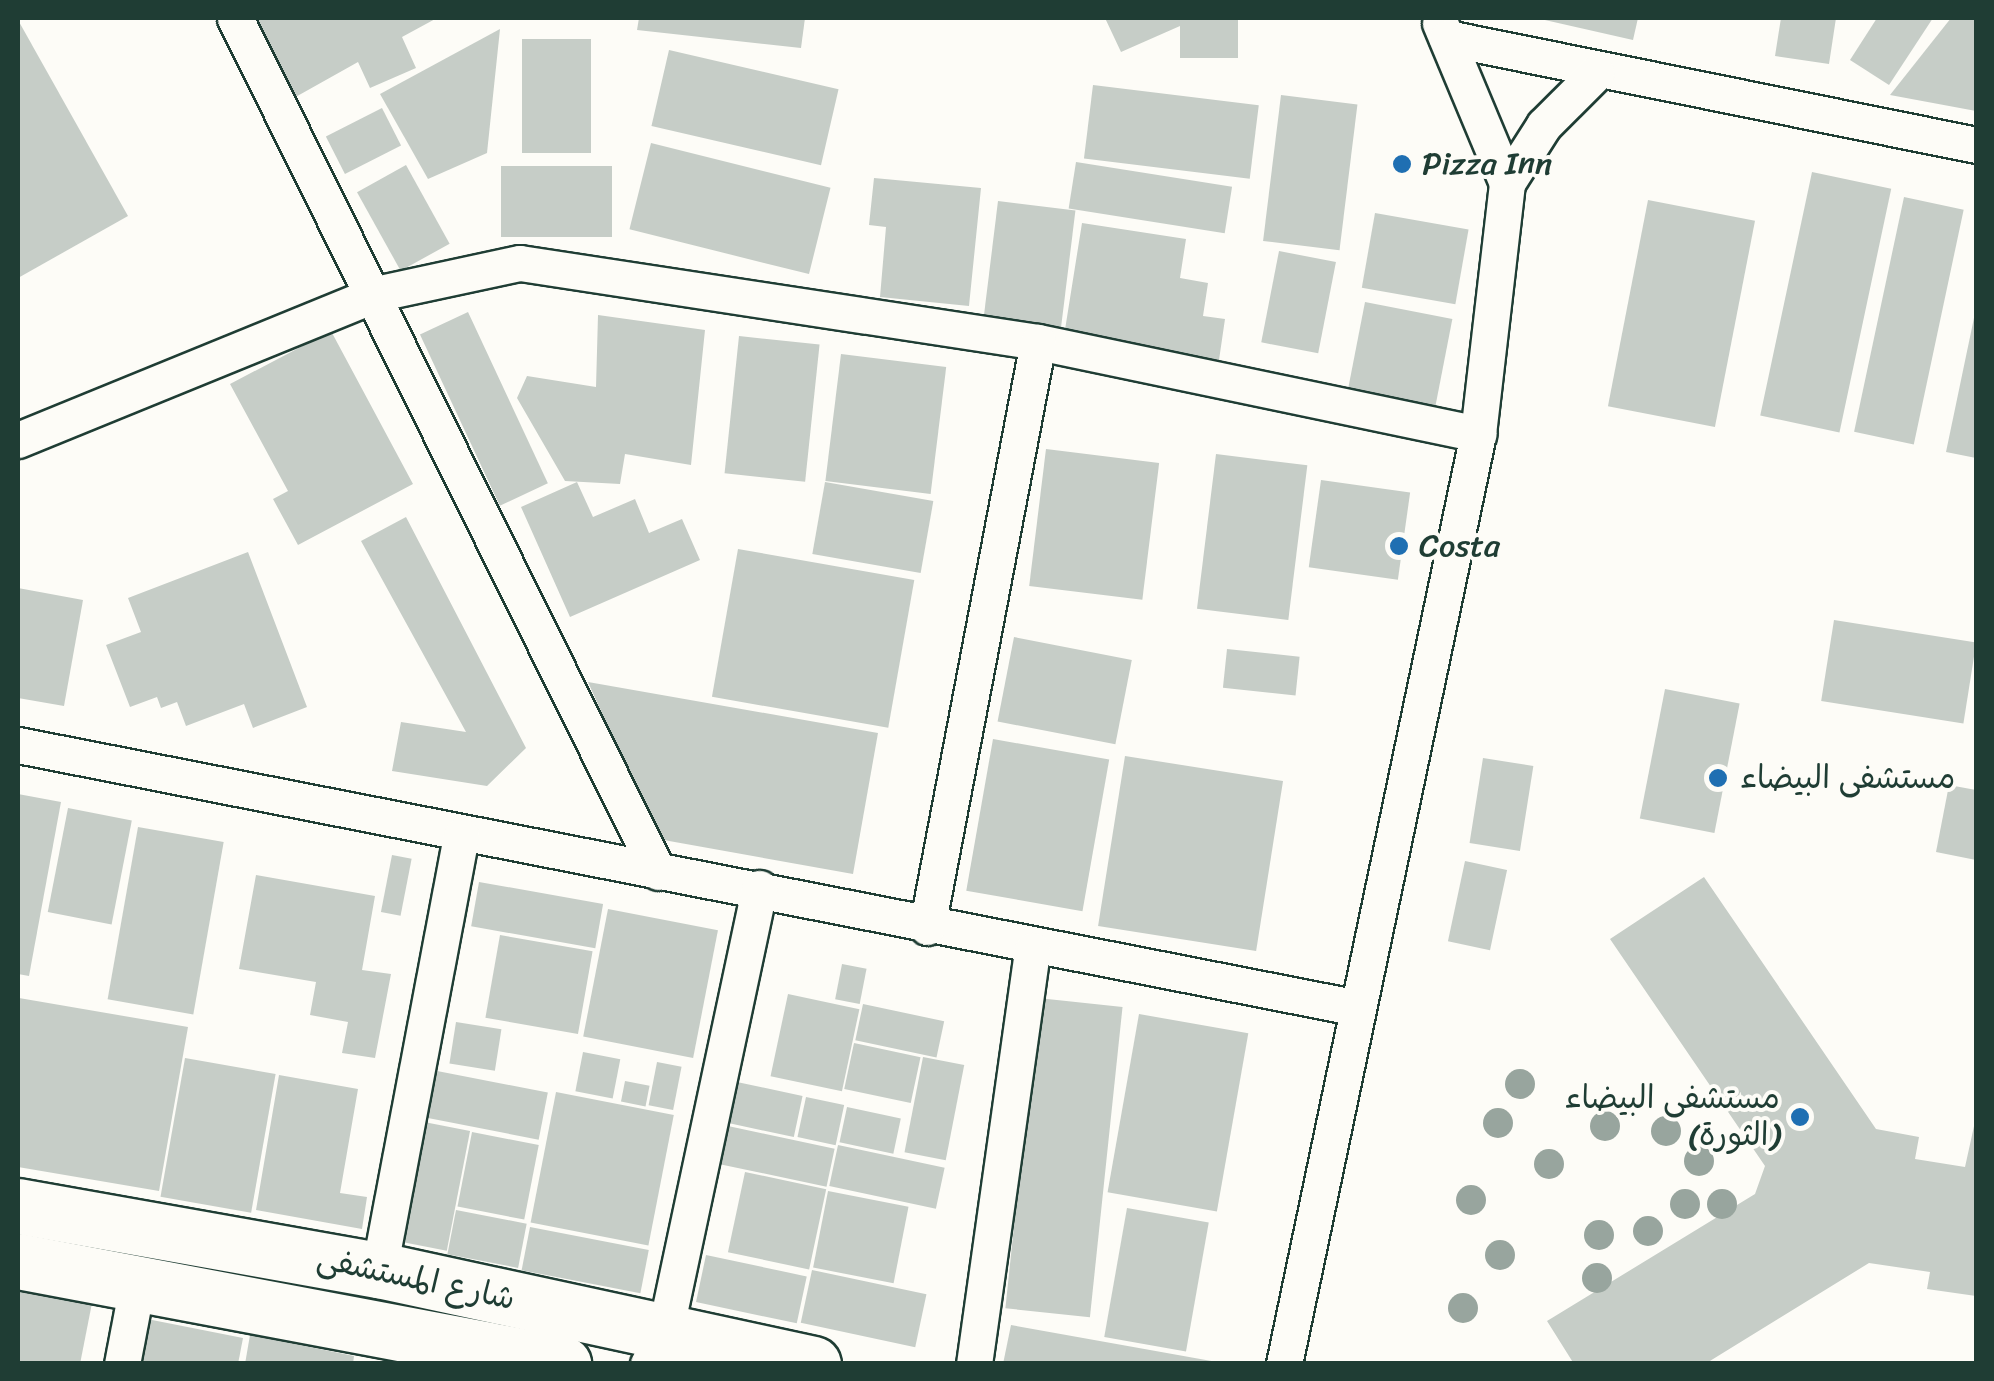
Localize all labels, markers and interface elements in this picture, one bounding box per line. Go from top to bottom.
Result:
place label: Pizza Inn [1422,145,1552,183]
marker: Pizza Inn [1391,153,1413,175]
place label: Costa [1419,527,1500,565]
marker: Costa [1388,535,1410,557]
place label: مستشفى البيضاء [1740,759,1955,797]
marker: مستشفى البيضاء [1705,765,1731,791]
place label: مستشفى البيضاء (الثورة) [1565,1080,1780,1155]
marker: مستشفى البيضاء (الثورة) [1789,1106,1811,1128]
street label: شارع المستشفى [313,1239,519,1319]

